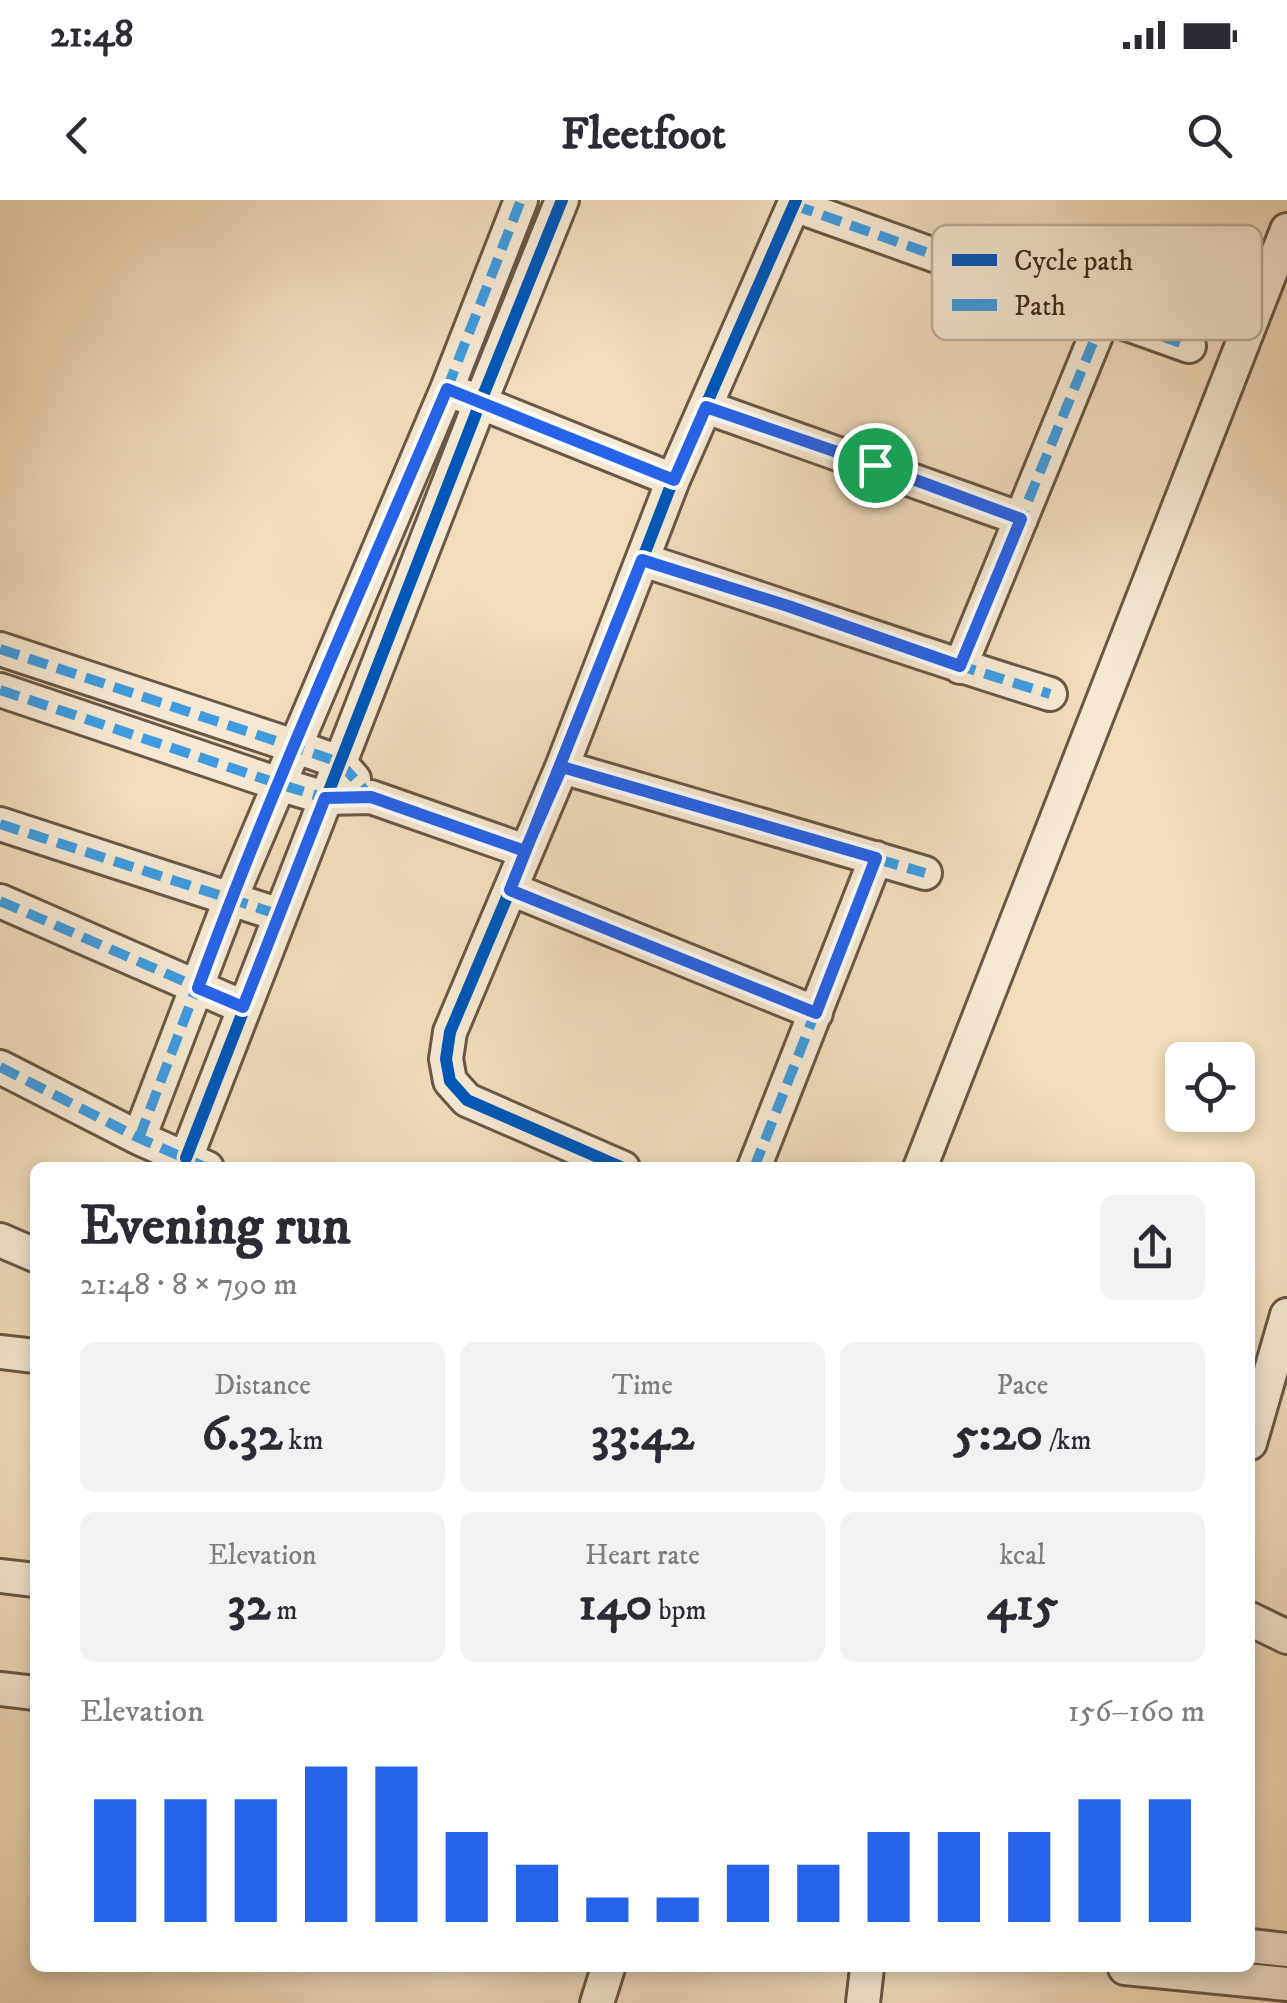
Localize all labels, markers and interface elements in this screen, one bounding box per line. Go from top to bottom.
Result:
text: 21:48 [50,11,133,59]
text: Fleetfoot [561,107,726,163]
icon: back [50,108,105,163]
icon: search [1182,108,1237,163]
legend [932,225,1262,340]
text: Cycle path [1014,244,1133,279]
text: Path [1014,289,1066,324]
pin [833,423,918,508]
icon: arrive [848,438,903,493]
map controls [1165,1042,1255,1132]
button: locate [1165,1042,1255,1132]
text: Evening run [80,1193,351,1262]
button: share [1100,1195,1205,1300]
text: 21:48 · 8 × 790 m [80,1265,298,1305]
text: Distance [214,1368,311,1403]
text: Time [612,1368,673,1403]
text: Pace [997,1368,1048,1403]
text: 6.32 [201,1403,283,1466]
text: 33:42 [591,1403,694,1466]
text: 5:20 [954,1403,1043,1466]
text: km [283,1423,324,1458]
text: /km [1043,1423,1091,1458]
text: Elevation [208,1538,317,1573]
text: Heart rate [585,1538,700,1573]
text: kcal [1000,1538,1045,1573]
text: 32 [227,1573,271,1636]
text: 140 [578,1573,652,1636]
text: 415 [987,1573,1058,1636]
text: m [271,1593,298,1628]
text: bpm [652,1593,707,1628]
text: Elevation [80,1692,204,1732]
text: 156–160 m [1068,1692,1205,1732]

